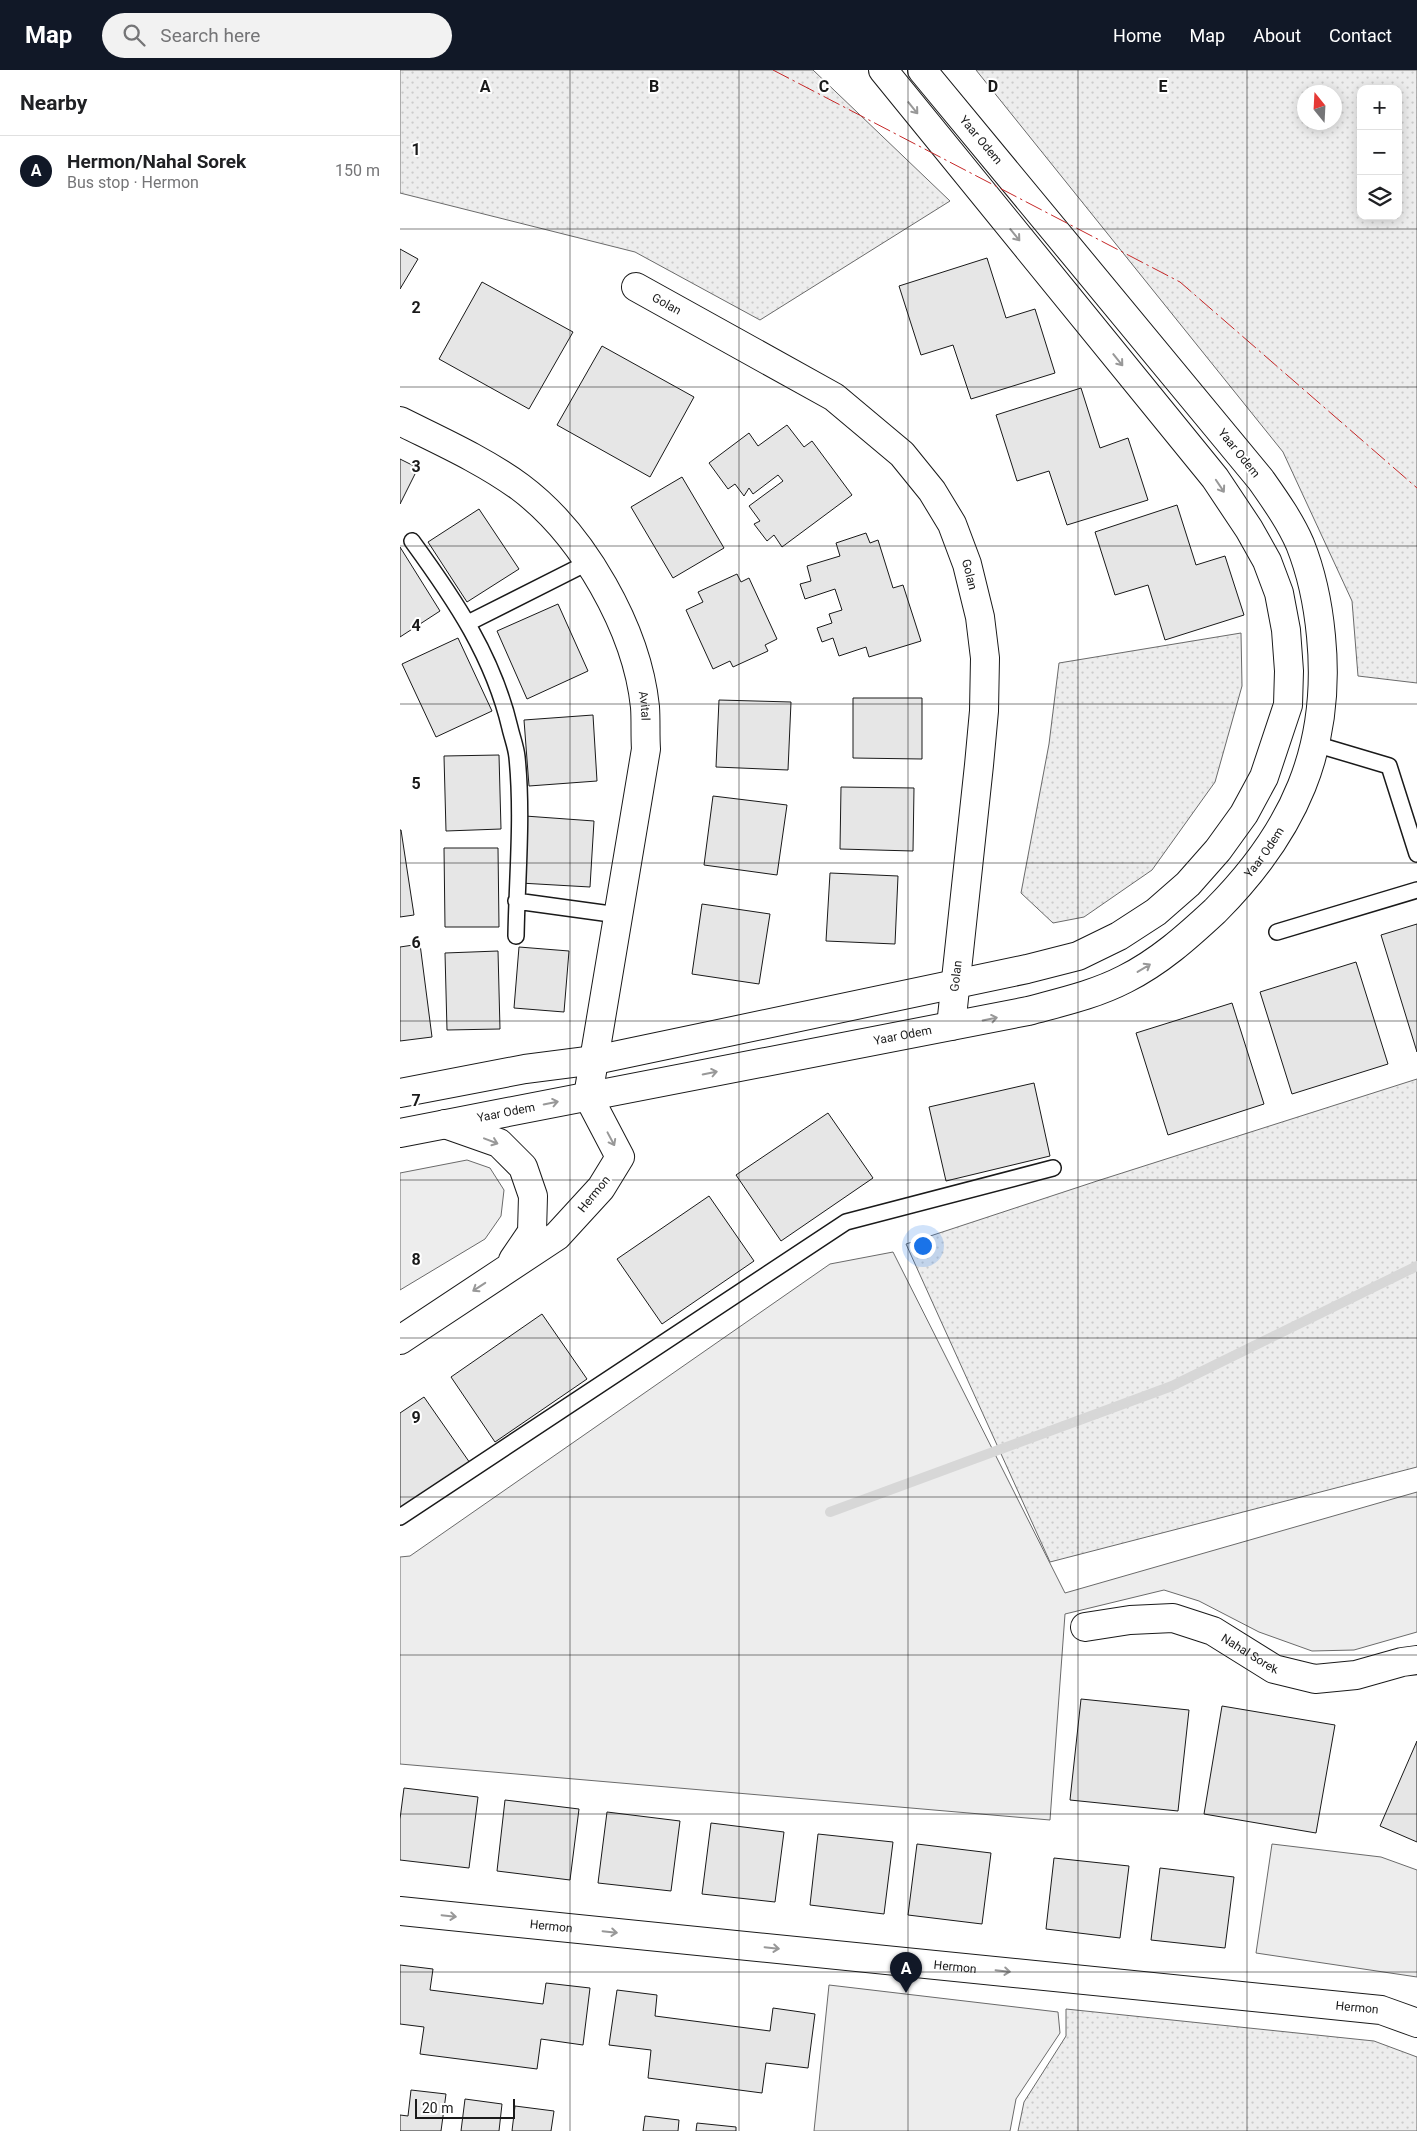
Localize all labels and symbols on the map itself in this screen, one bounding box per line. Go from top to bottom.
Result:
text: A [480,77,491,96]
text: B [649,77,659,96]
text: C [819,77,829,96]
text: D [988,77,998,96]
text: E [1159,77,1168,96]
north arrow [1297,85,1342,130]
one-way arrow [908,101,919,114]
street label: Yaar Odem [957,113,1005,167]
text: 1 [411,140,421,159]
one-way arrow [1009,228,1020,241]
street label: Golan [650,290,684,318]
text: 2 [411,298,421,317]
one-way arrow [1112,354,1124,367]
street label: Yaar Odem [1215,426,1263,480]
text: 3 [411,457,421,476]
one-way arrow [1215,479,1225,493]
street label: Golan [959,557,980,591]
text: 4 [411,616,421,635]
street label: Avital [636,690,652,721]
text: 5 [411,774,421,793]
street label: Yaar Odem [1242,824,1287,880]
text: 6 [411,933,421,952]
street label: Golan [947,960,965,992]
one-way arrow [1136,962,1150,972]
one-way arrow [982,1013,998,1023]
street label: Yaar Odem [872,1023,933,1048]
one-way arrow [702,1067,718,1077]
text: 7 [411,1091,421,1110]
one-way arrow [543,1098,559,1108]
street label: Yaar Odem [476,1100,536,1125]
one-way arrow [607,1131,616,1146]
one-way arrow [483,1137,498,1146]
street label: Hermon [575,1173,613,1215]
your location [910,1233,936,1259]
text: 8 [411,1250,421,1269]
one-way arrow [472,1282,486,1293]
text: 9 [411,1408,421,1427]
street label: Nahal Sorek [1219,1631,1280,1677]
one-way arrow [440,1911,456,1921]
street label: Hermon [529,1917,573,1935]
one-way arrow [602,1927,618,1937]
one-way arrow [764,1943,780,1953]
pin: A [890,1952,922,1993]
street label: Hermon [933,1958,977,1976]
one-way arrow [995,1966,1011,1976]
street label: Hermon [1335,1998,1379,2017]
scale bar [415,2096,515,2119]

